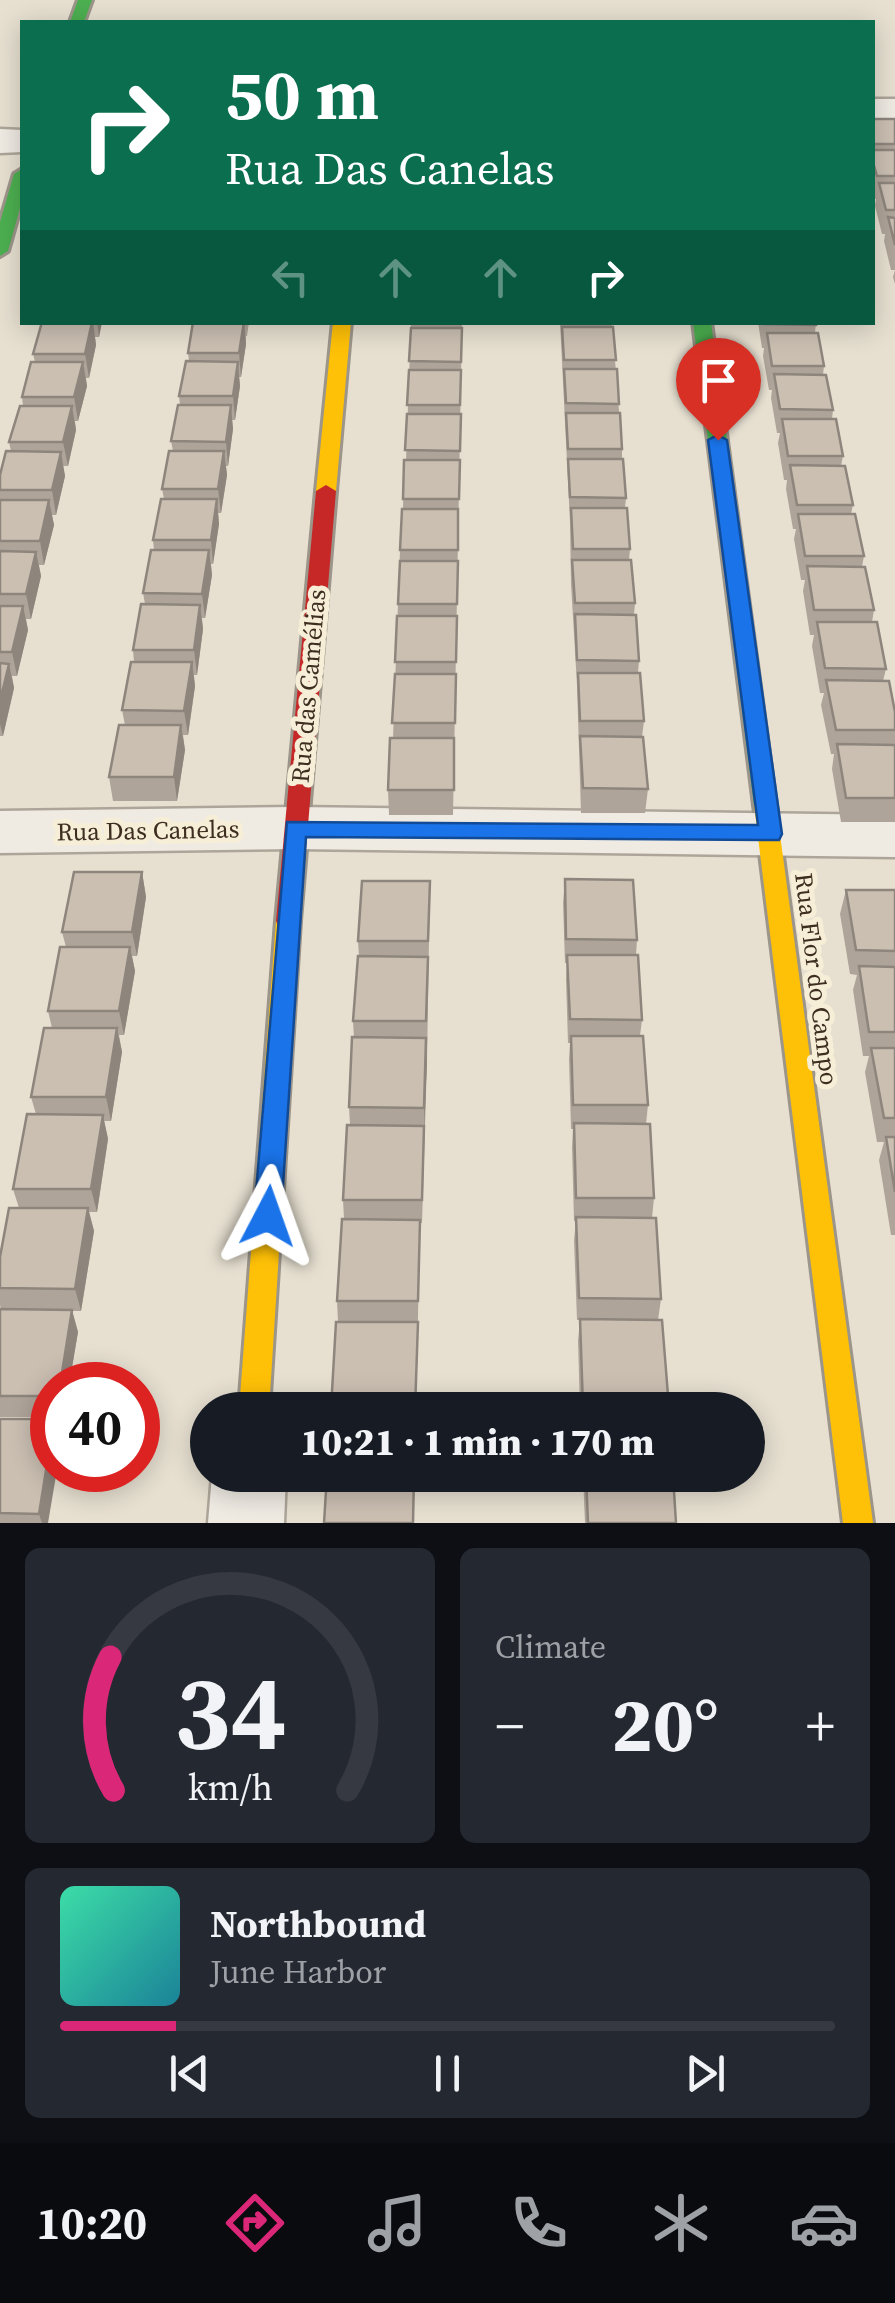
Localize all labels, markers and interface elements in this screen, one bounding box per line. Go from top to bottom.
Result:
text: 50 m [225,46,379,142]
icon: right [60,60,190,190]
text: Rua Das Canelas [225,137,555,199]
icon: left [263,250,318,305]
icon: ahead [368,250,423,305]
icon: ahead [473,250,528,305]
icon: right [578,250,633,305]
pin [676,338,761,441]
icon: arrive [691,353,746,408]
street label: Rua das Camélias [283,588,333,784]
street label: Rua Das Canelas [56,811,240,849]
street label: Rua Flor do Campo [787,871,847,1087]
position arrow [216,1164,320,1268]
speed limit sign: 40 [30,1362,160,1492]
text: 10:21 · 1 min · 170 m [300,1416,655,1468]
text: Climate [495,1625,606,1669]
text: 34 [174,1640,286,1783]
text: 20° [611,1673,719,1776]
text: − [495,1688,524,1763]
text: + [806,1688,835,1763]
text: km/h [187,1763,273,1812]
text: Northbound [210,1898,426,1950]
text: June Harbor [210,1950,386,1994]
icon: previous [162,2046,217,2101]
icon: pause [420,2046,475,2101]
icon: next [678,2046,733,2101]
icon: directions [220,2188,290,2258]
icon: music [362,2188,432,2258]
icon: phone [504,2188,574,2258]
icon: climate [646,2188,716,2258]
icon: car [789,2188,859,2258]
text: 10:20 [36,2192,147,2254]

